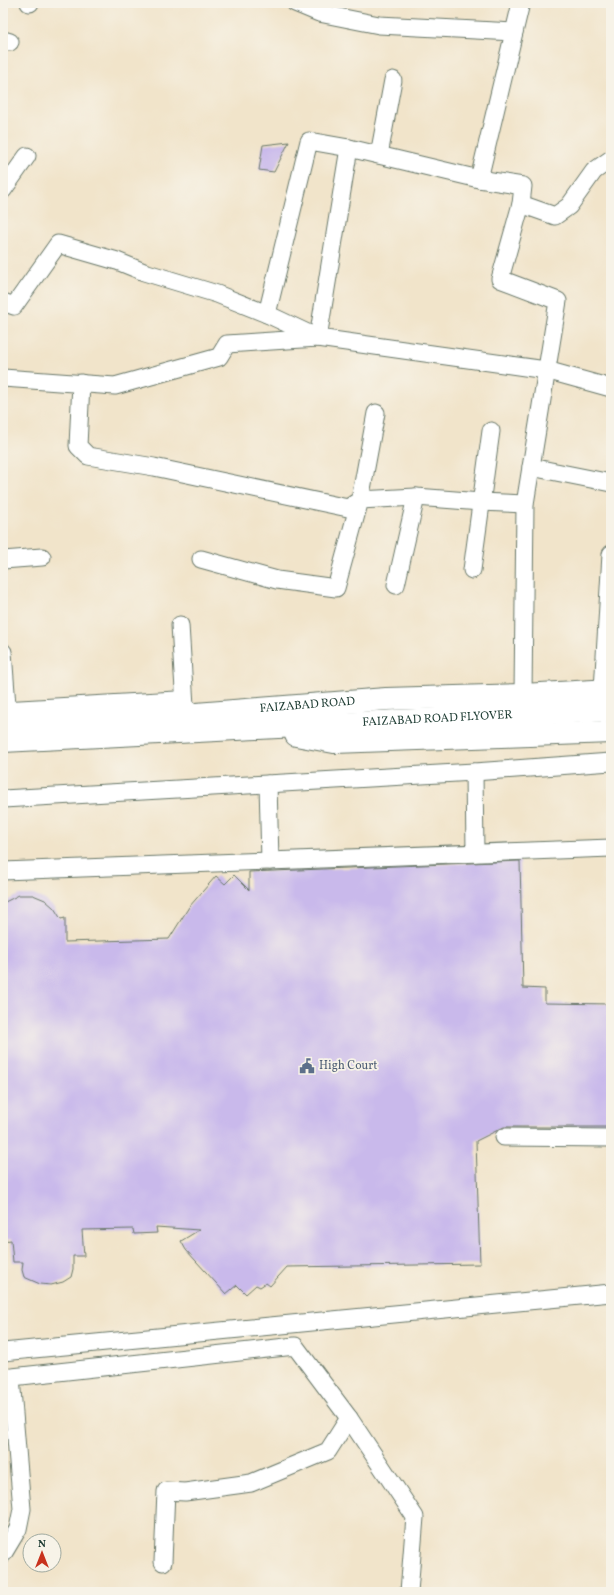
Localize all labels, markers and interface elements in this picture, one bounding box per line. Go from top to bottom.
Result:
street label: FAIZABAD ROAD [259,693,356,717]
street label: FAIZABAD ROAD FLYOVER [362,707,513,731]
public building icon: High Court [298,1057,316,1075]
place label: High Court [319,1058,378,1074]
north arrow [22,1533,62,1573]
text: N [38,1537,46,1552]

